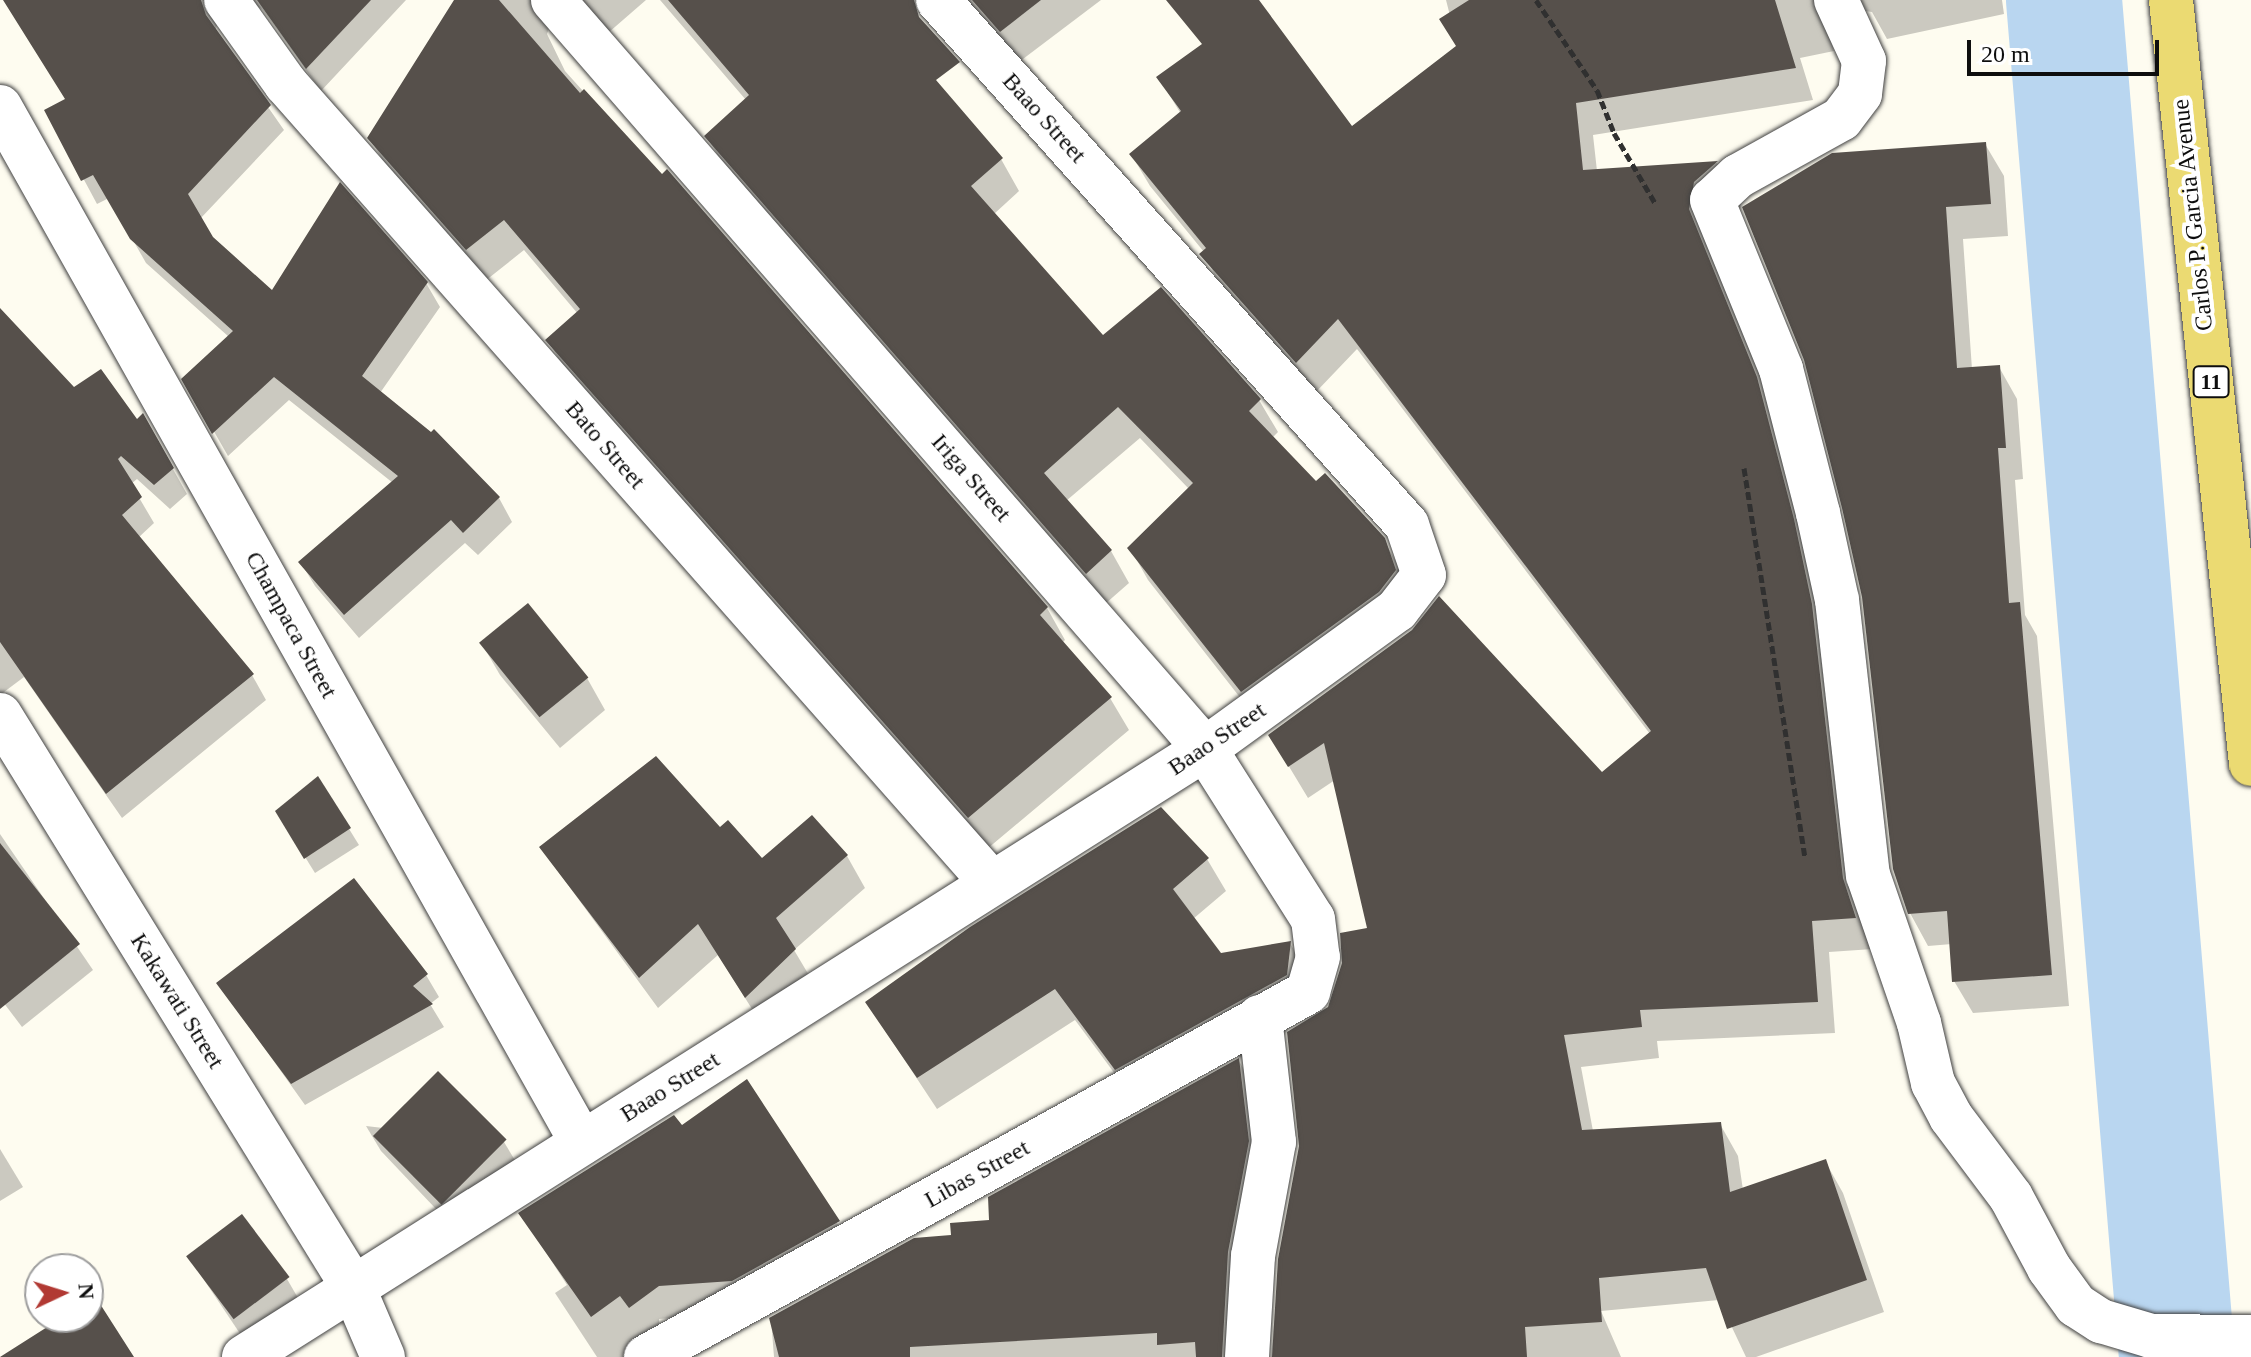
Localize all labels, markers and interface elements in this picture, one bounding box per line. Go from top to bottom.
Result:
scale bar [1971,24,2163,74]
text: 20 m [1981,41,2030,67]
street label: Baao Street [996,67,1092,169]
street label: Carlos P. Garcia Avenue [2166,97,2220,333]
road number: 11 [2191,364,2231,400]
street label: Bato Street [559,395,651,495]
street label: Iriga Street [925,428,1017,528]
street label: Champaca Street [239,547,343,703]
street label: Baao Street [1163,696,1271,782]
street label: Kakawati Street [124,928,230,1074]
street label: Baao Street [615,1045,725,1129]
street label: Libas Street [920,1133,1034,1215]
north arrow [24,1253,104,1333]
text: N [73,1283,99,1300]

